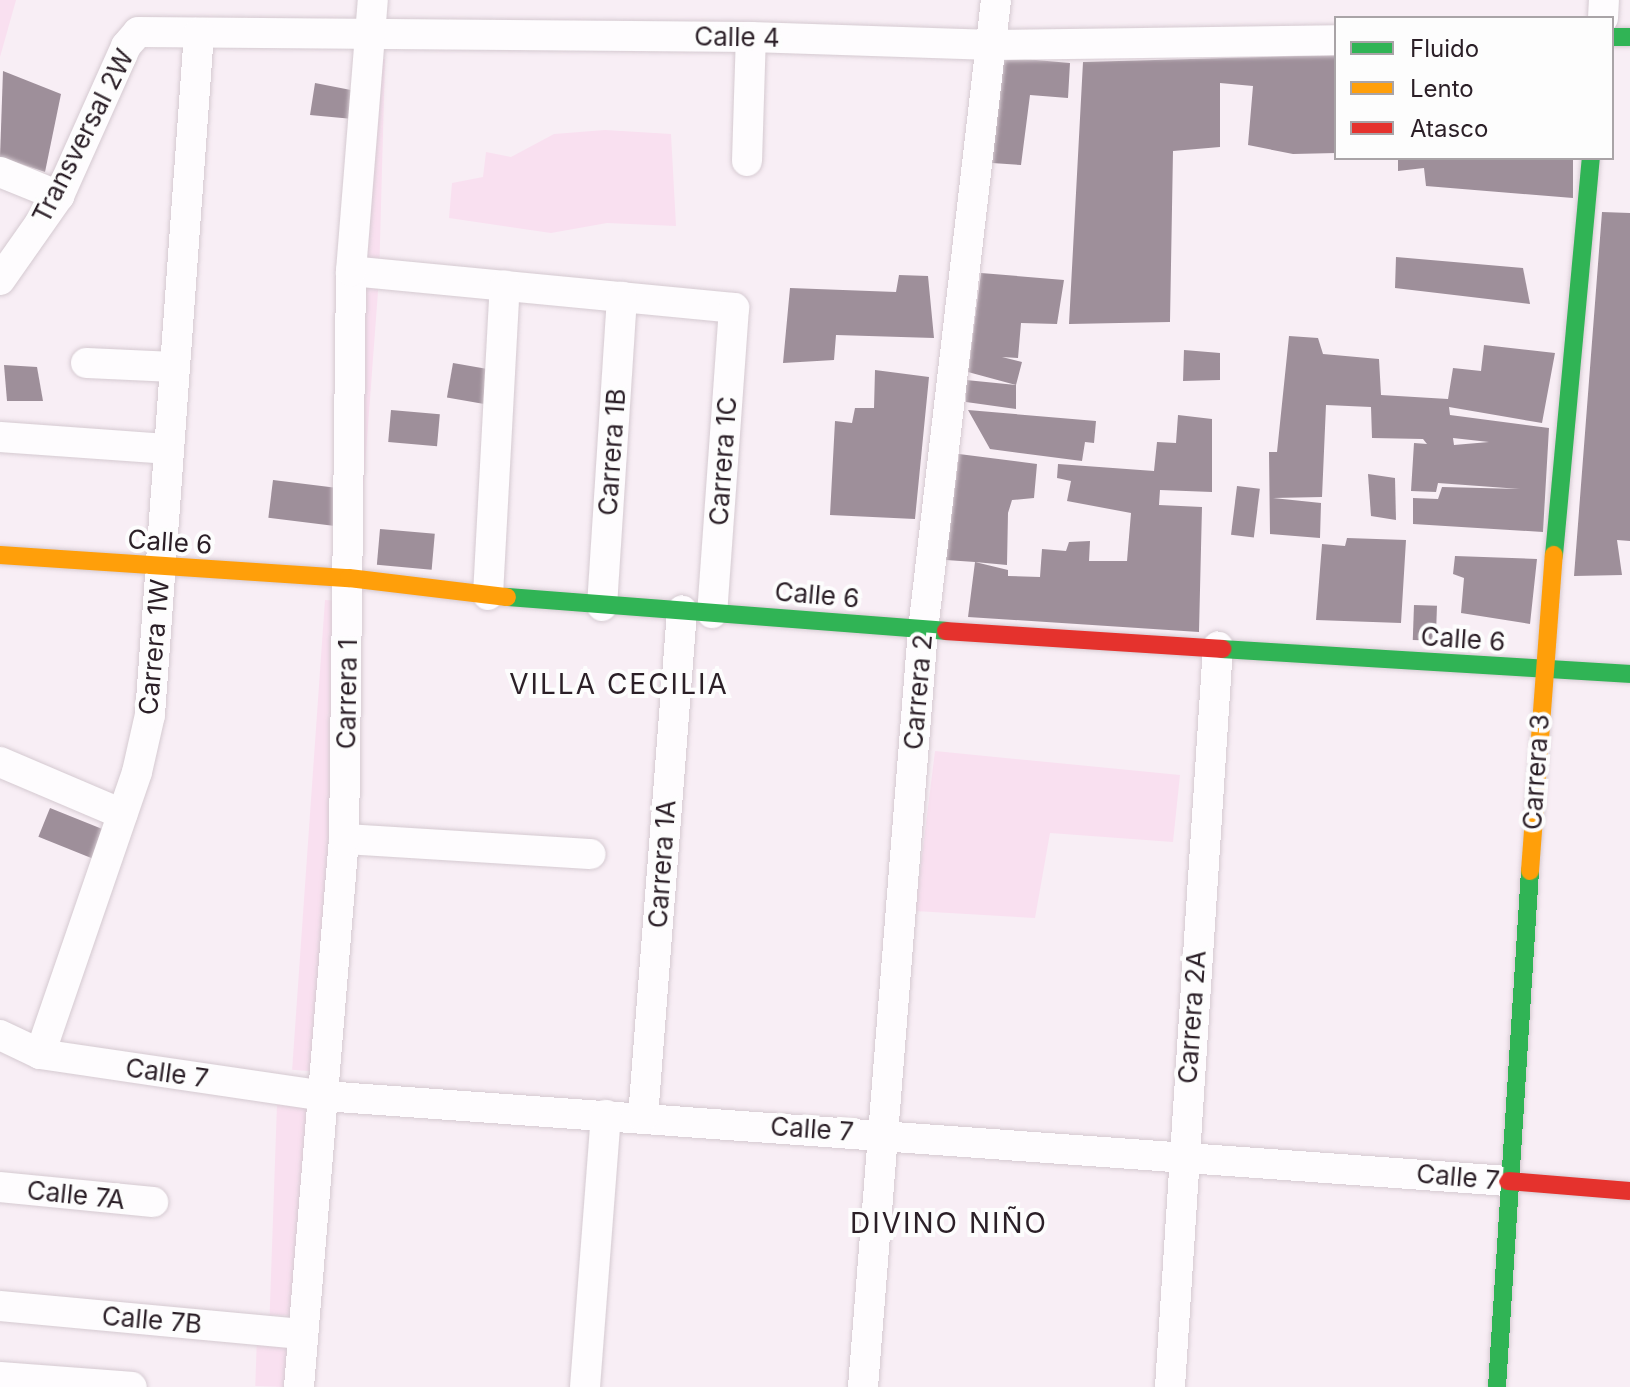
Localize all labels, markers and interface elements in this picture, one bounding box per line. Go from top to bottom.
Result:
legend [1334,16,1614,160]
street label: Calle 4 [694,21,780,53]
text: Fluido [1410,34,1479,63]
street label: Transversal 2W [26,44,140,228]
text: Lento [1410,74,1474,103]
text: Atasco [1410,114,1488,143]
street label: Carrera 1B [592,387,632,517]
street label: Carrera 1C [703,395,743,527]
street label: Calle 6 [127,523,213,561]
street label: Calle 6 [773,576,861,614]
street label: Carrera 1W [133,578,175,716]
street label: Calle 6 [1420,620,1506,658]
street label: Carrera 2 [897,633,939,751]
street label: Carrera 1 [330,638,364,750]
district label: VILLA CECILIA [509,667,729,701]
street label: Carrera 3 [1516,713,1556,831]
street label: Carrera 1A [642,799,682,929]
street label: Carrera 2A [1172,949,1212,1085]
street label: Calle 7 [124,1052,210,1094]
street label: Calle 7 [769,1111,855,1147]
street label: Calle 7 [1415,1158,1501,1196]
street label: Calle 7A [25,1174,127,1216]
district label: DIVINO NIÑO [850,1206,1048,1240]
street label: Calle 7B [101,1300,203,1340]

